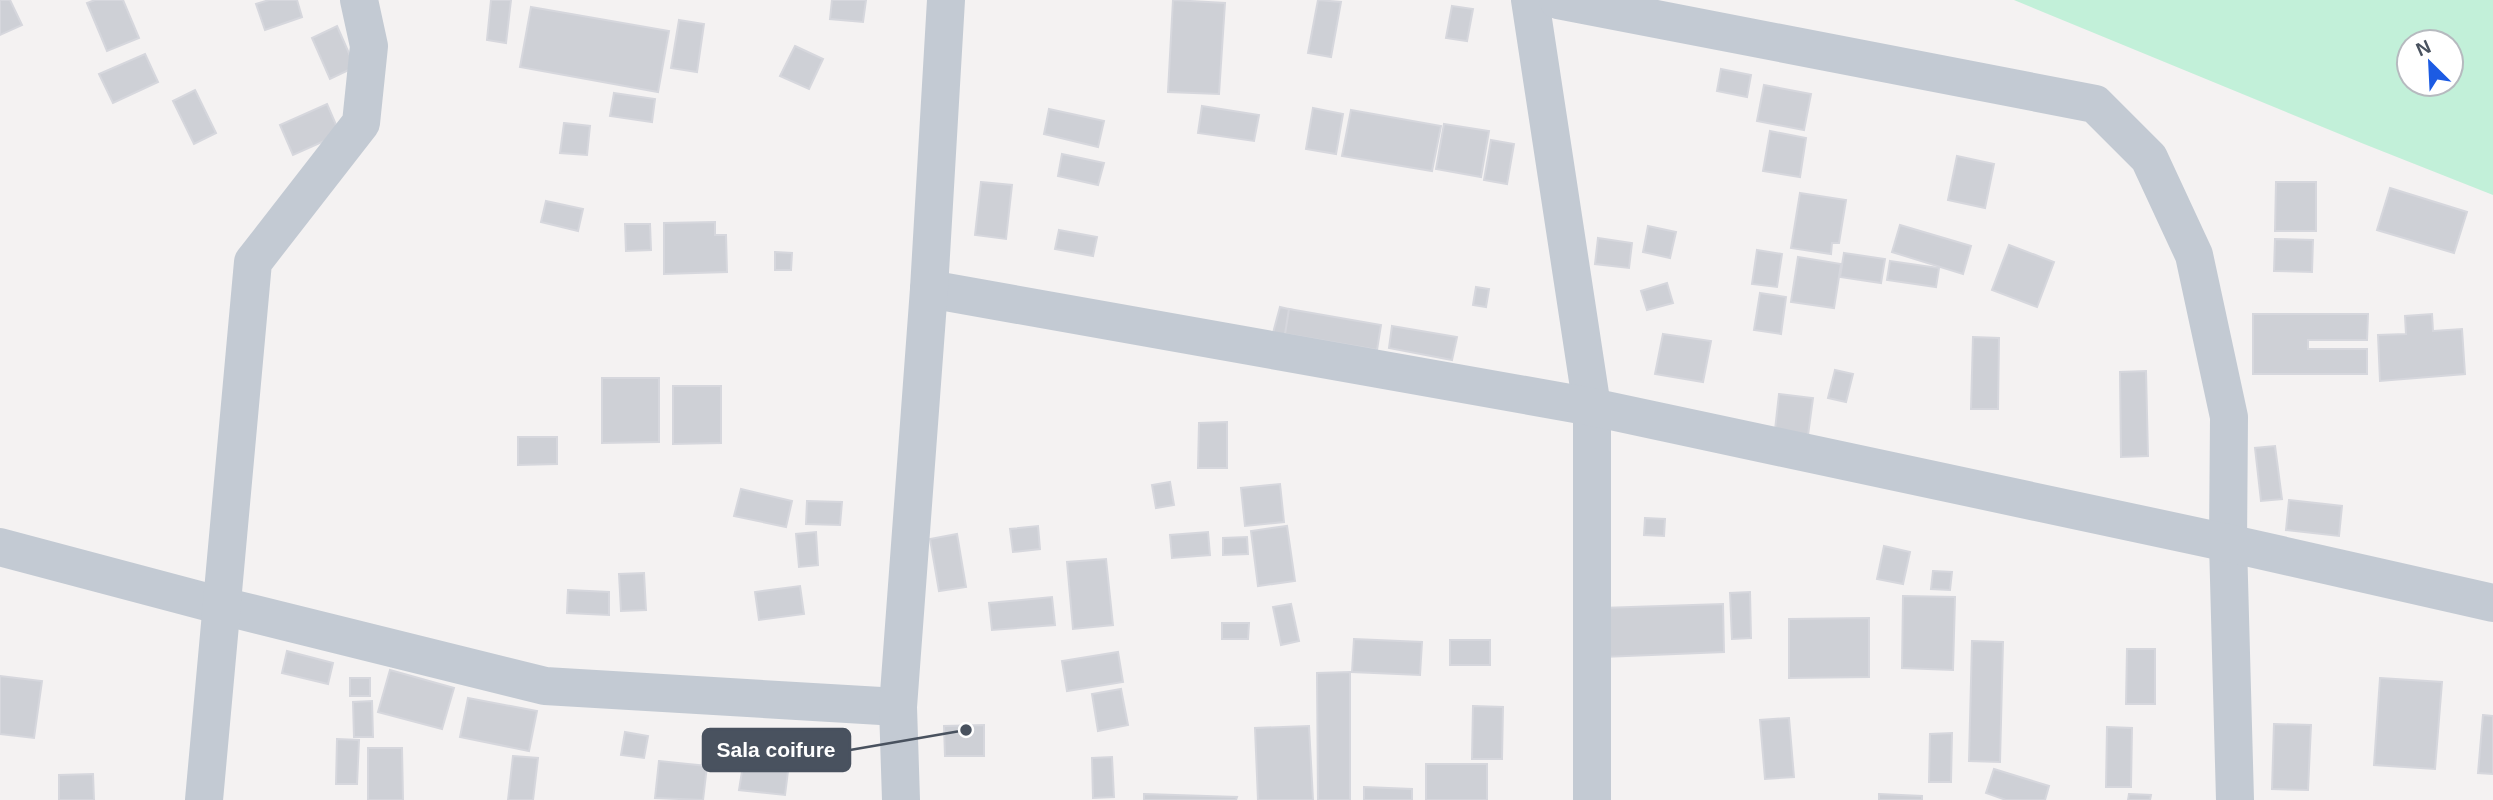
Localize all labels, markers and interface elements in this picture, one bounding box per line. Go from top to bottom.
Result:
north arrow [2395,28,2465,98]
text: N [2413,36,2434,60]
callout: Sala coifure [703,729,850,771]
text: Sala coifure [716,738,836,761]

